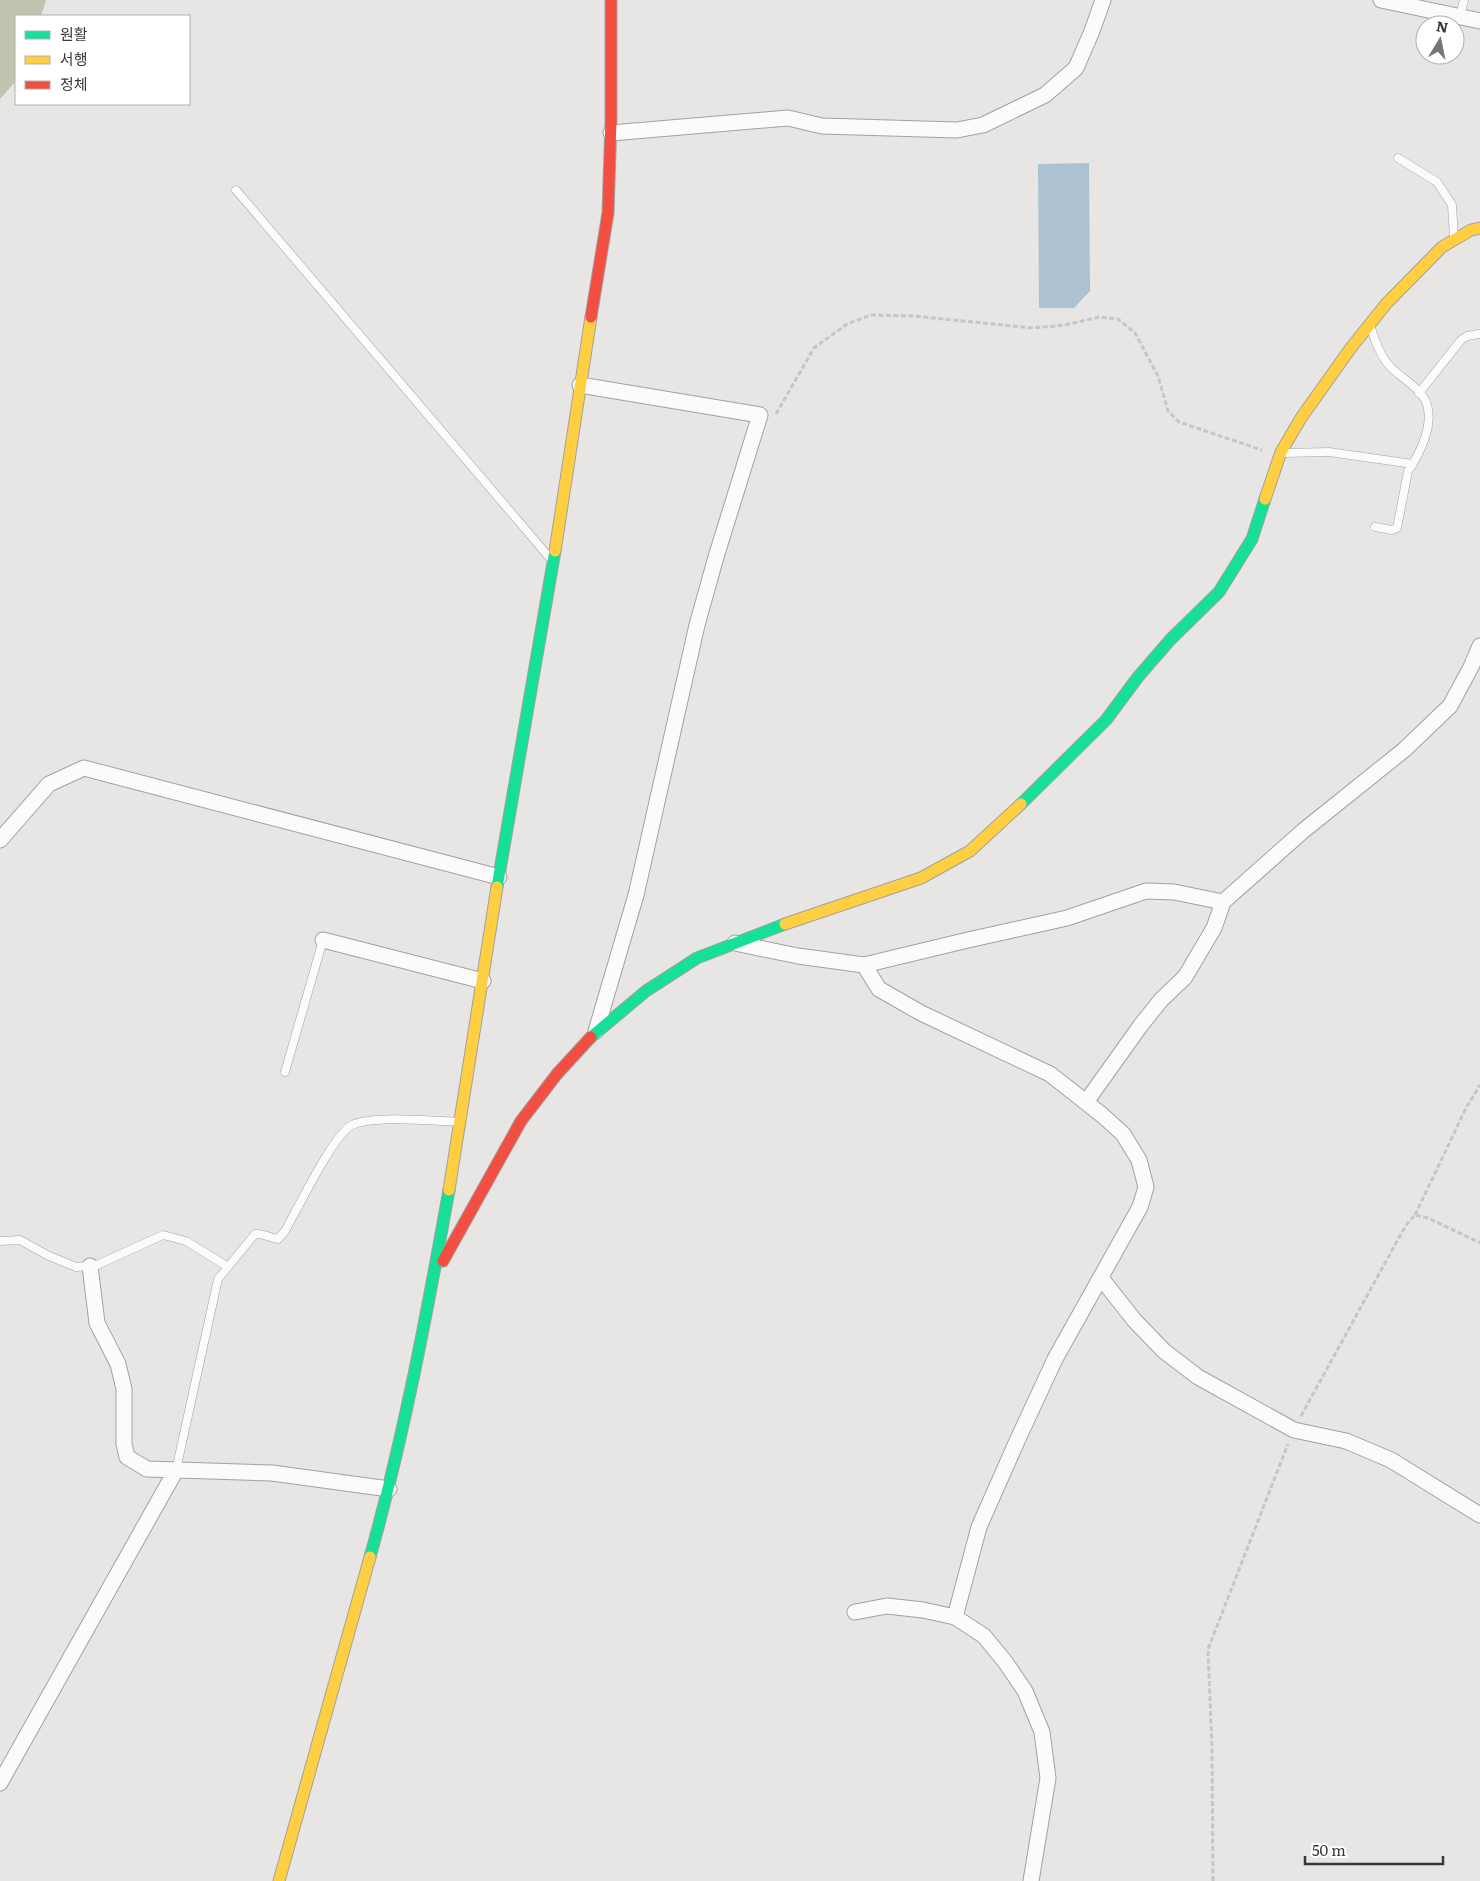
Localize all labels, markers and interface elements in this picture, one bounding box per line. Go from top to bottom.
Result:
legend [15,15,190,105]
north arrow [1415,15,1465,65]
text: N [1435,15,1450,37]
text: 원활 [60,22,88,45]
text: 서행 [60,47,88,70]
text: 정체 [60,72,88,95]
scale bar [1305,1834,1442,1866]
text: 50 m [1312,1838,1346,1861]

